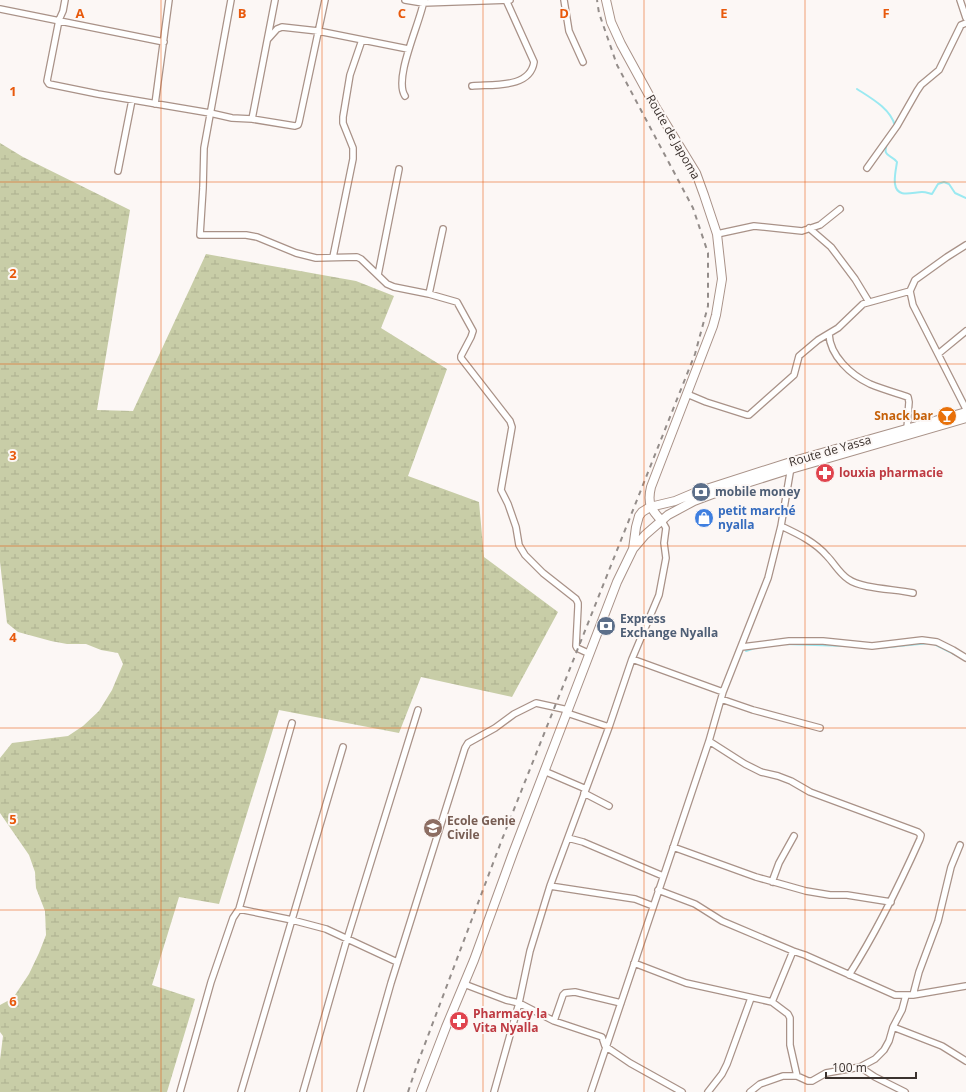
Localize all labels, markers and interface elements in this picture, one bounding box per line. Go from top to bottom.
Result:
text: A [76,4,85,22]
text: B [238,4,247,22]
text: C [398,4,406,22]
text: D [559,4,569,22]
text: E [720,4,728,22]
text: F [882,4,890,22]
text: 1 [9,82,17,100]
street label: Route de Japoma [642,91,705,182]
text: 2 [9,264,17,282]
bar icon: Snack bar [936,405,958,427]
place label: Snack bar [874,407,934,424]
street label: Route de Yassa [787,431,873,470]
text: 3 [9,446,17,464]
pharmacy icon: louxia pharmacie [814,462,836,484]
place label: louxia pharmacie [839,464,943,481]
bank icon: mobile money [690,481,712,503]
place label: mobile money [715,483,801,500]
place label: petit marché nyalla [718,502,796,533]
shop icon: petit marché nyalla [693,507,715,529]
place label: Express Exchange Nyalla [620,610,718,641]
bank icon: Express Exchange Nyalla [595,615,617,637]
text: 4 [9,628,17,646]
text: 5 [9,810,17,828]
place label: Ecole Genie Civile [447,812,516,843]
school or university icon: Ecole Genie Civile [422,817,444,839]
text: 6 [9,992,17,1010]
place label: Pharmacy la Vita Nyalla [473,1005,547,1036]
pharmacy icon: Pharmacy la Vita Nyalla [448,1010,470,1032]
scale bar [826,1054,916,1080]
text: 100 m [832,1059,867,1076]

